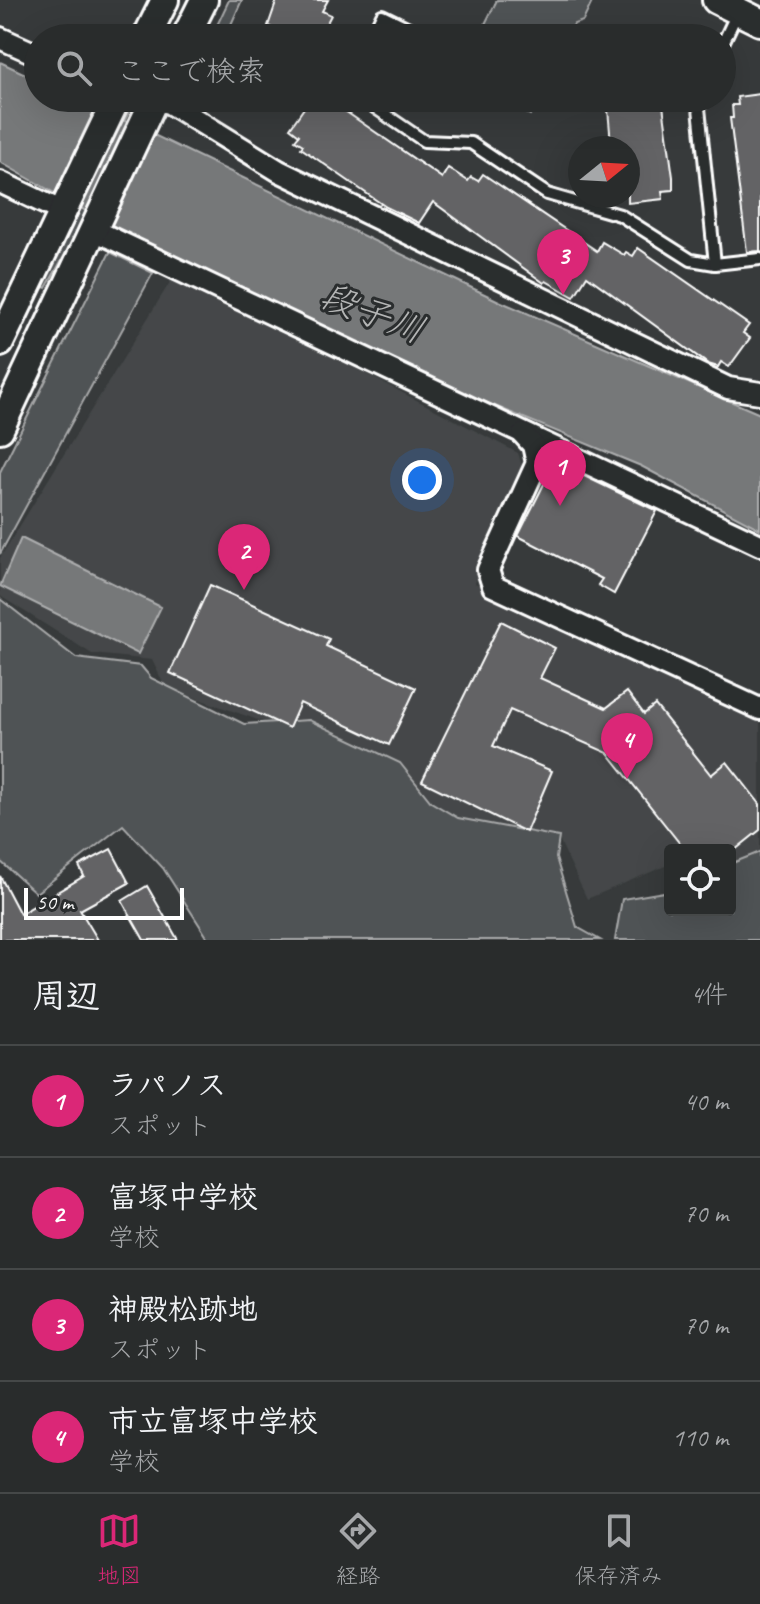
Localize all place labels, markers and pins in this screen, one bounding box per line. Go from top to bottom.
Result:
pin: 3 [537,229,589,295]
pin: 1 [534,440,586,506]
pin: 2 [218,524,270,590]
pin: 4 [601,713,653,779]

